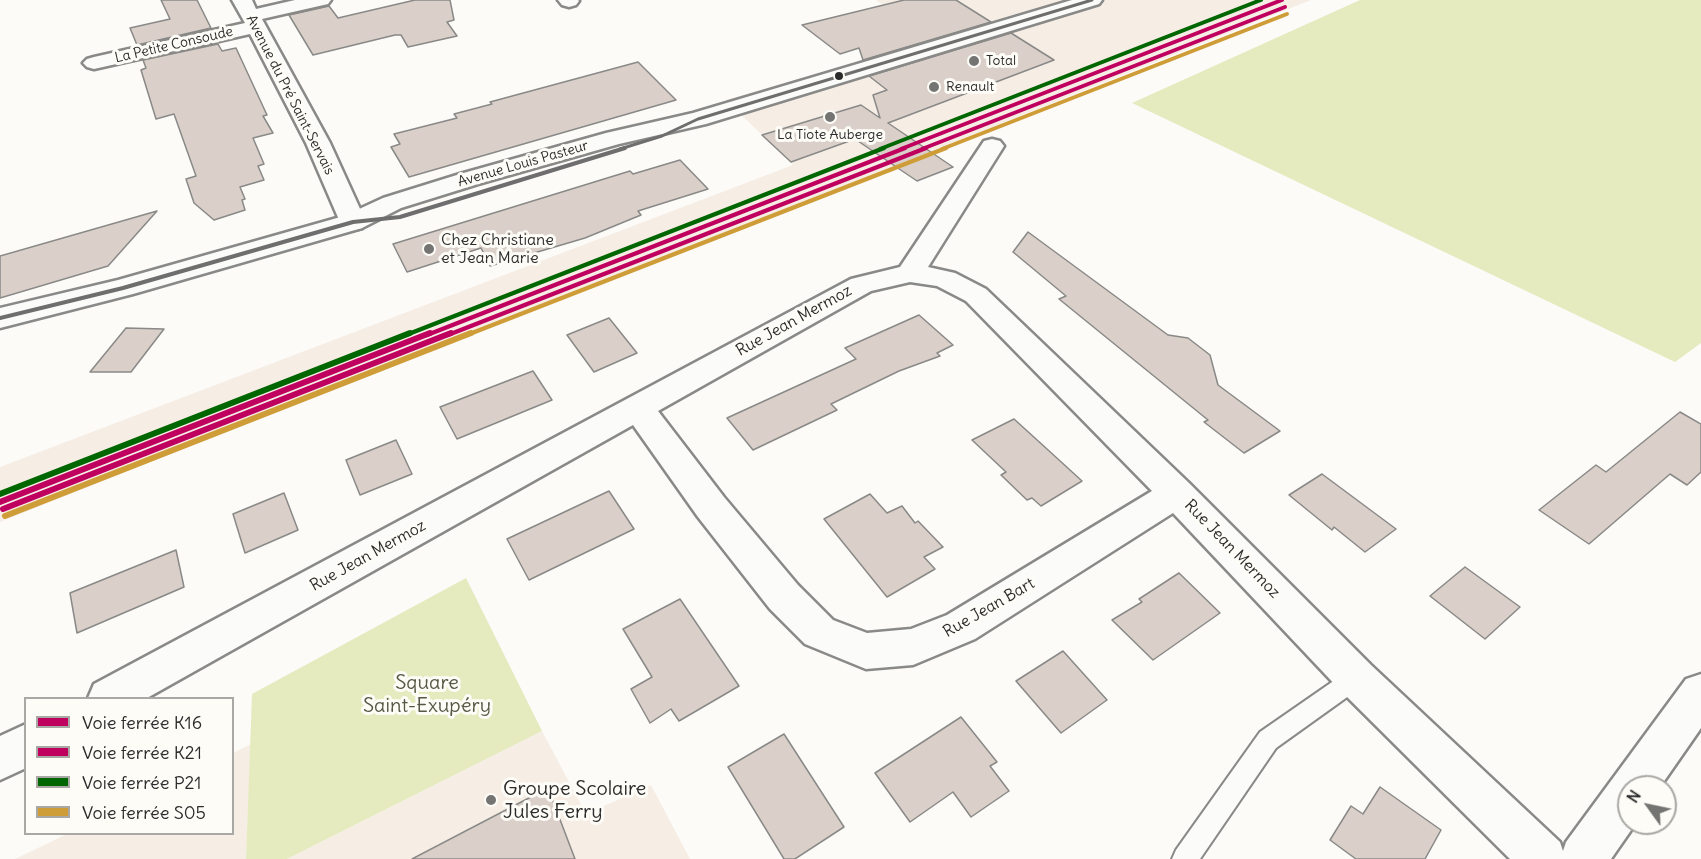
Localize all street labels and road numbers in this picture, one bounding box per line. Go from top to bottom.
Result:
street label: Avenue du Pré Saint-Servais [242,12,338,178]
street label: La Petite Consoude [113,23,235,67]
street label: Avenue Louis Pasteur [456,137,590,191]
street label: Rue Jean Mermoz [733,281,855,361]
street label: Rue Jean Mermoz [1180,496,1284,602]
street label: Rue Jean Mermoz [307,516,429,596]
street label: Rue Jean Bart [940,574,1038,642]

